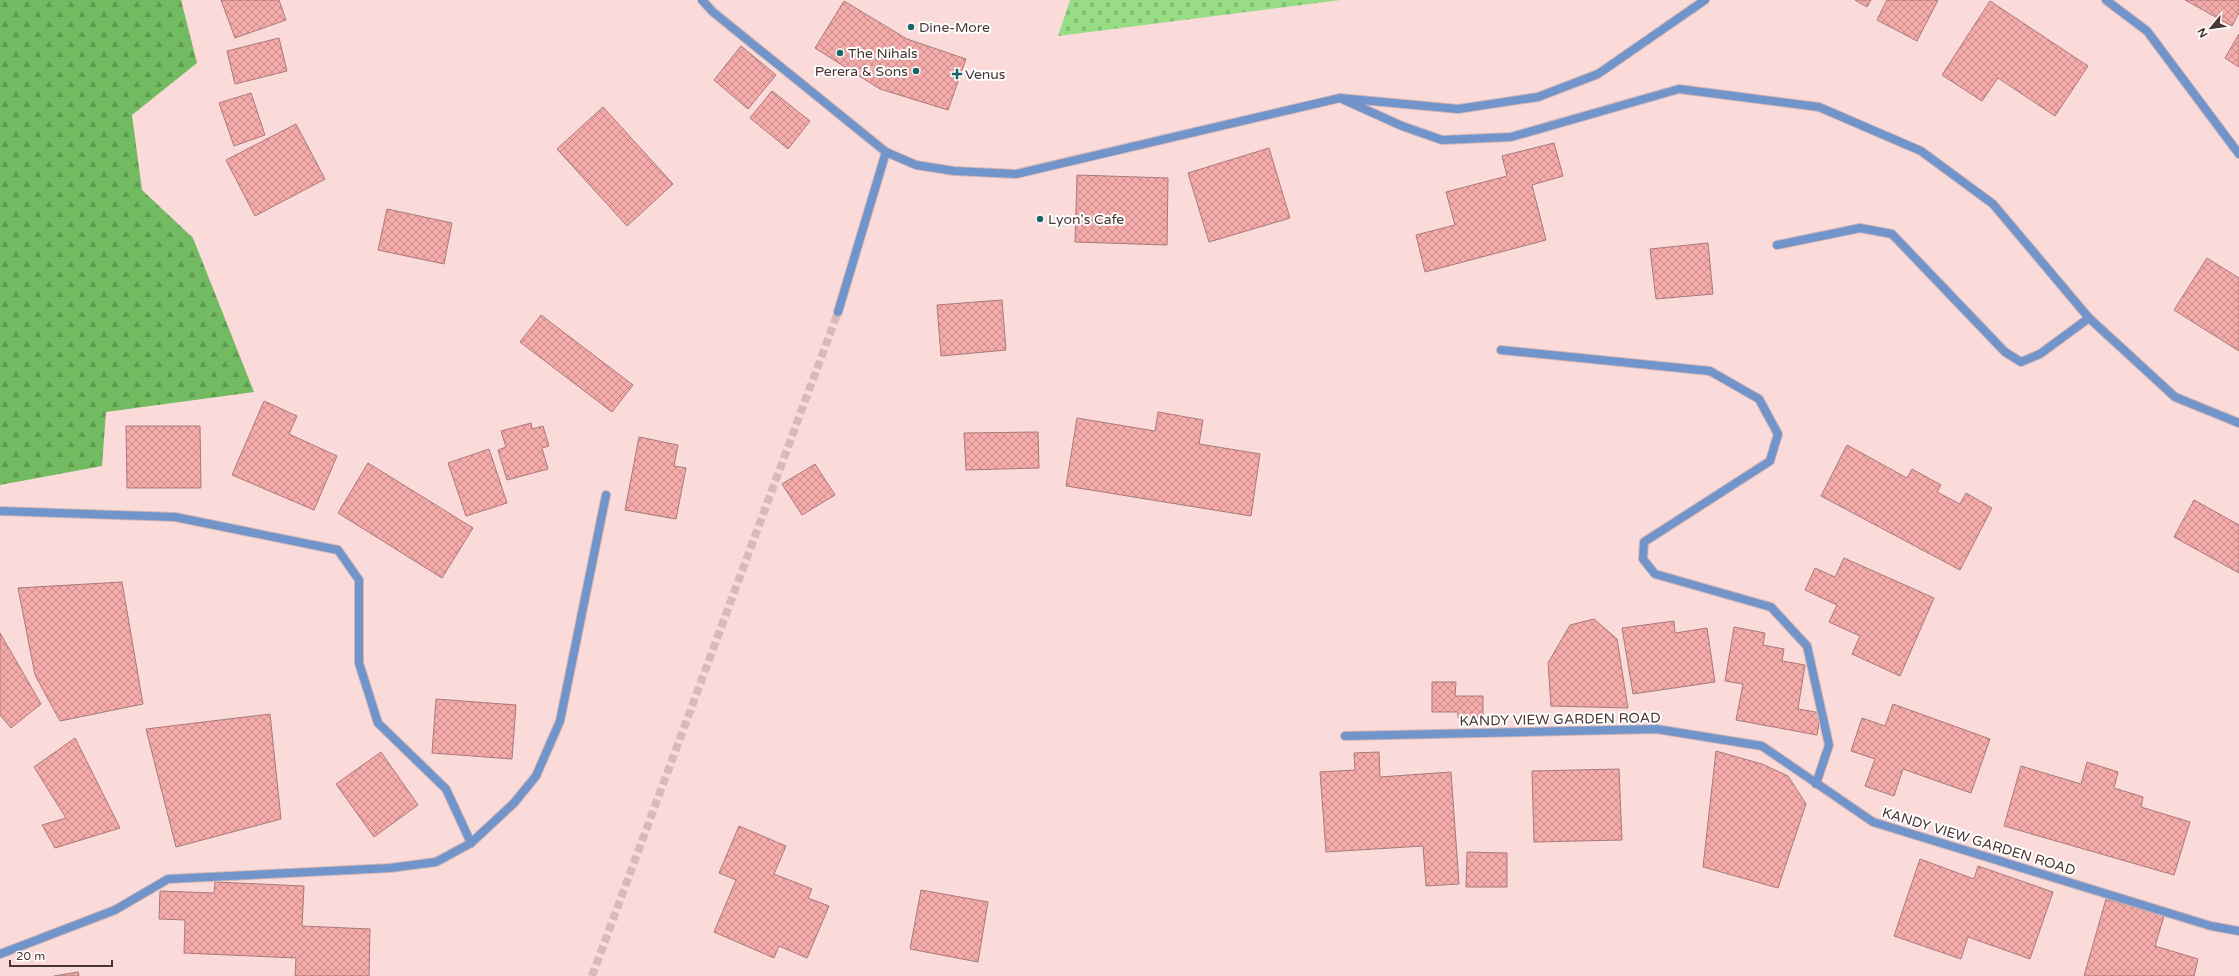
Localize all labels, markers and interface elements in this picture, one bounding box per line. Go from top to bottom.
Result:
north arrow [2191,8,2231,48]
place label: Dine-More [919,19,990,36]
marker: Dine-More [906,22,916,32]
text: N [2195,26,2211,40]
place label: The Nihals [848,45,918,62]
marker: The Nihals [835,48,845,58]
place label: Perera & Sons [815,63,908,80]
marker: Perera & Sons [911,66,921,76]
place label: Venus [965,66,1006,83]
marker: Venus [952,69,962,79]
place label: Lyon's Cafe [1048,211,1124,228]
marker: Lyon's Cafe [1035,214,1045,224]
street label: KANDY VIEW GARDEN ROAD [1459,709,1661,730]
street label: KANDY VIEW GARDEN ROAD [1880,804,2078,879]
scale bar [10,942,112,968]
text: 20 m [16,949,45,963]

